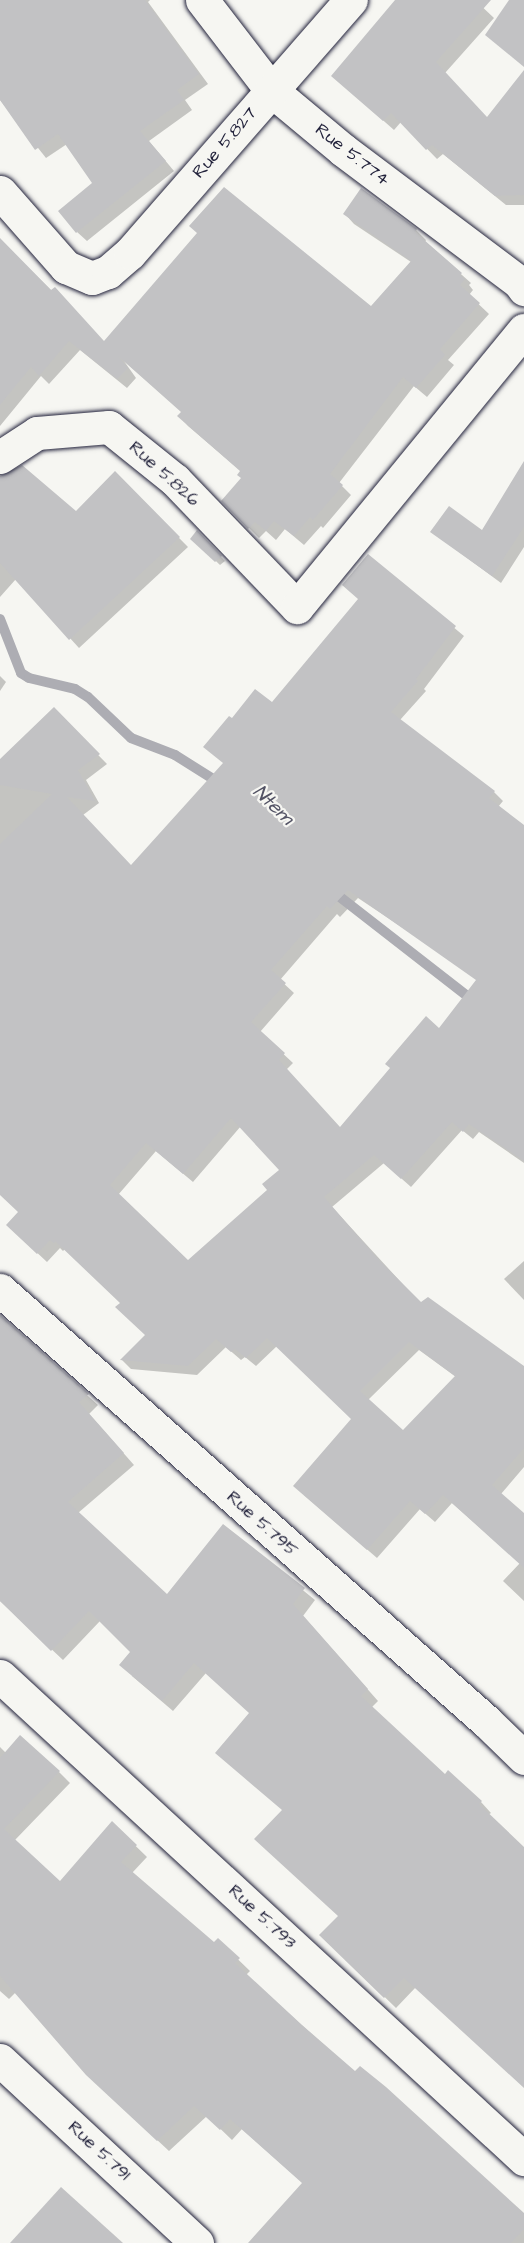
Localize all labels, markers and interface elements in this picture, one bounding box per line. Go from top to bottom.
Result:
street label: Rue 5.827 [188,103,262,183]
street label: Rue 5.774 [310,119,394,191]
street label: Rue 5.826 [124,437,204,511]
water label: Ntem [248,780,298,830]
street label: Rue 5.795 [222,1486,302,1562]
street label: Rue 5.793 [224,1880,300,1954]
street label: Rue 5.791 [63,2117,135,2185]

